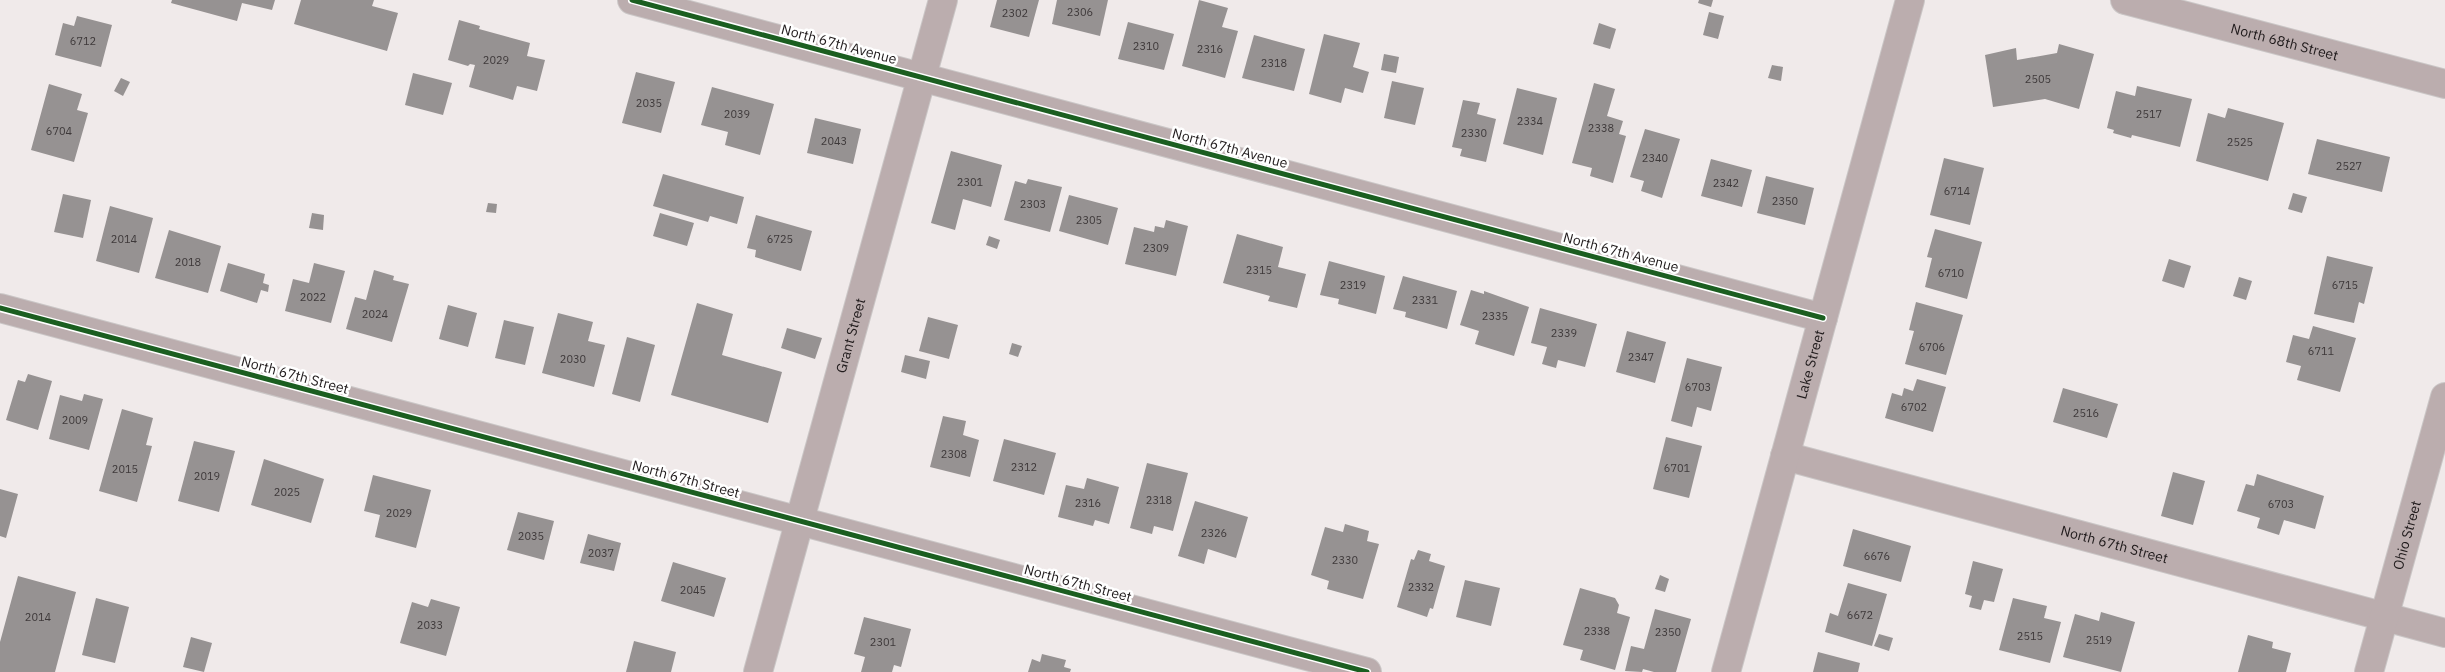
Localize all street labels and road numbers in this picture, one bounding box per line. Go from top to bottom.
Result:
street label: North 68th Street [2229,19,2340,65]
street label: North 67th Avenue [779,20,899,68]
street label: North 67th Avenue [1170,124,1290,172]
street label: North 67th Avenue [1561,228,1681,276]
street label: Grant Street [832,296,870,375]
street label: Lake Street [1792,328,1828,401]
street label: North 67th Street [239,352,351,398]
street label: North 67th Street [630,456,742,502]
street label: Ohio Street [2389,498,2425,572]
street label: North 67th Street [2059,521,2170,567]
street label: North 67th Street [1022,560,1134,606]

